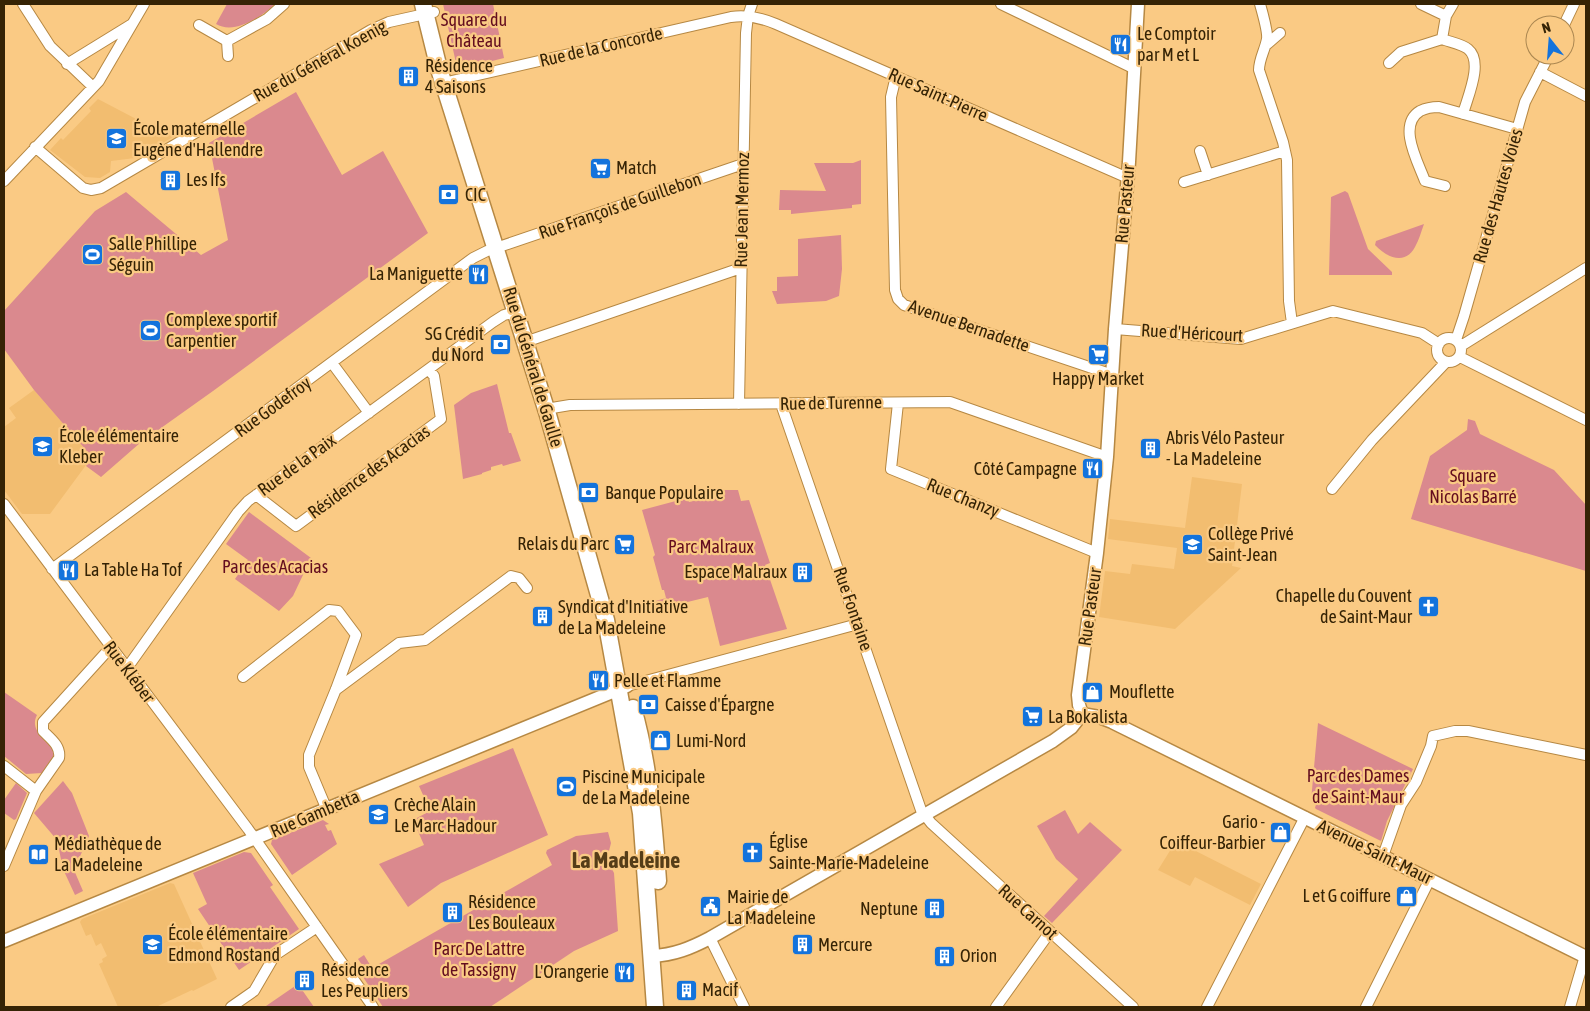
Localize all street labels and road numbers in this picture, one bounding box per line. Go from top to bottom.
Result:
street label: Rue du Général Koenig [250,15,390,106]
street label: Rue de la Concorde [537,22,664,71]
street label: Rue Saint-Pierre [885,63,991,126]
street label: Rue des Hautes Voies [1468,126,1527,265]
street label: Rue Jean Mermoz [730,152,753,268]
street label: Rue Pasteur [1111,163,1138,244]
street label: Rue François de Guillebon [536,168,704,243]
street label: Rue du Général de Gaulle [499,284,568,450]
street label: Avenue Bernadette [906,295,1032,356]
street label: Rue d'Héricourt [1141,319,1244,346]
street label: Rue Godefroy [231,372,315,441]
street label: Rue de Turenne [780,391,882,414]
street label: Résidence des Acacias [304,420,434,523]
street label: Rue de la Paix [254,429,340,500]
street label: Rue Chanzy [924,474,1002,522]
street label: Rue Fontaine [829,564,878,653]
street label: Rue Pasteur [1074,566,1105,647]
street label: Rue Kléber [99,637,160,707]
street label: Rue Gambetta [267,785,362,842]
street label: Avenue Saint-Maur [1314,815,1437,889]
street label: Rue Carnot [994,880,1062,944]

